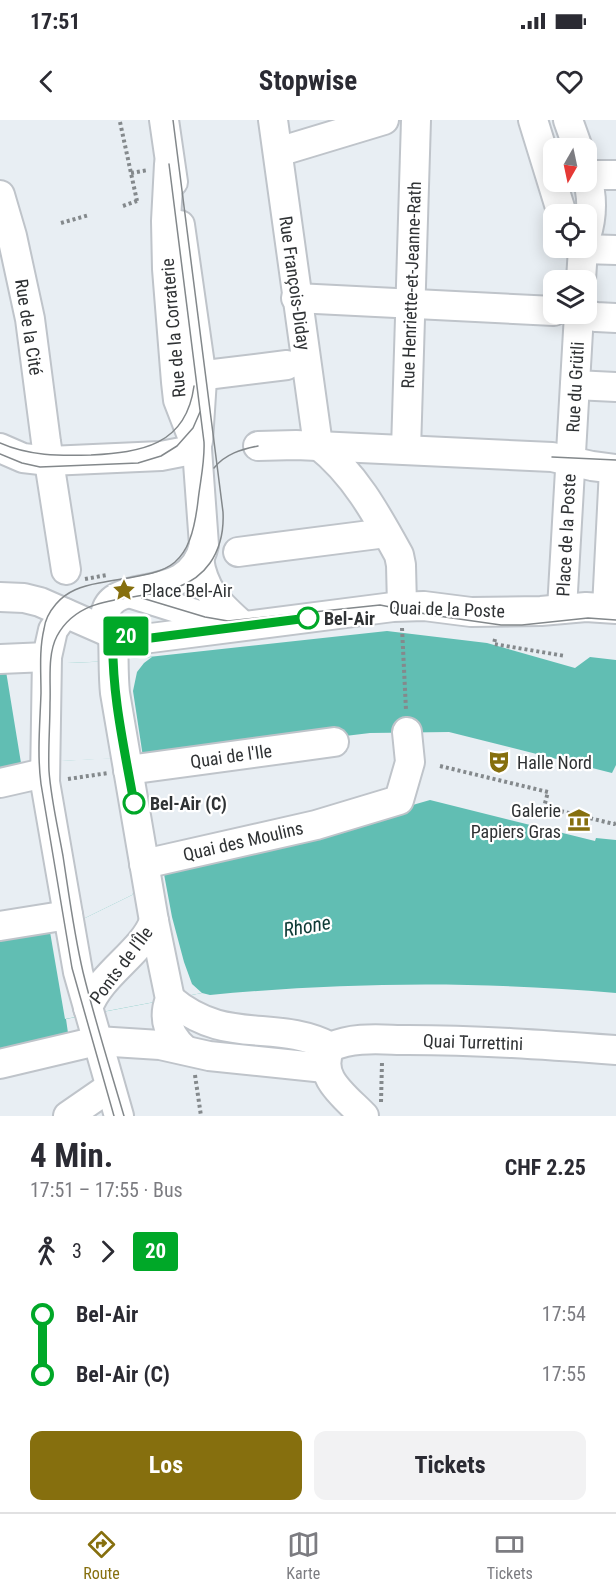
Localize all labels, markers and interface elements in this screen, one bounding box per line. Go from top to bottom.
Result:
text: 17:51 [30,9,81,34]
icon: back [30,65,63,98]
text: Stopwise [259,65,357,97]
icon: heart [553,65,586,98]
north arrow [543,138,597,192]
map controls [543,138,597,324]
street label: Rue Henriette-et-Jeanne-Rath [397,181,425,389]
button: locate [543,204,597,258]
street label: Rue François-Diday [275,215,315,352]
street label: Rue de la Corraterie [156,258,190,398]
button: layers [543,270,597,324]
street label: Rue de la Cité [11,277,47,377]
street label: Rue du Grütli [562,341,588,433]
street label: Place de la Poste [552,473,580,597]
place icon: Place Bel-Air [111,577,137,603]
place label: Place Bel-Air [142,580,233,601]
street label: Quai de la Poste [389,596,505,622]
marker: Bel-Air [297,607,319,629]
place label: Bel-Air [324,608,375,629]
line badge: 20 [99,616,153,656]
text: 20 [115,624,137,648]
street label: Quai de l'Ile [189,740,273,772]
theatre icon: Halle Nord [486,749,512,775]
place label: Halle Nord [517,752,592,773]
marker: Bel-Air (C) [123,792,145,814]
place label: Bel-Air (C) [150,793,227,815]
place label: Galerie Papiers Gras [471,800,561,842]
museum icon: Galerie Papiers Gras [566,807,592,833]
street label: Quai des Moulins [181,817,305,865]
water label: Rhone [281,910,333,942]
street label: Ponts de l'Île [85,922,157,1008]
street label: Quai Turrettini [423,1030,523,1054]
text: 4 Min. [30,1136,113,1175]
text: CHF 2.25 [505,1155,586,1180]
text: 17:51 – 17:55 · Bus [30,1178,183,1202]
icon: walk [30,1235,63,1268]
icon: forward [91,1235,124,1268]
text: 3 [72,1239,82,1263]
text: 20 [145,1239,166,1263]
text: Bel-Air [76,1302,138,1327]
text: 17:54 [542,1302,586,1326]
text: Bel-Air (C) [76,1362,170,1387]
text: 17:55 [542,1362,586,1386]
button: Los [30,1431,302,1500]
button: Tickets [314,1431,586,1500]
tab: Route [83,1528,120,1583]
tab: Karte [286,1528,320,1583]
tab: Tickets [487,1528,533,1583]

